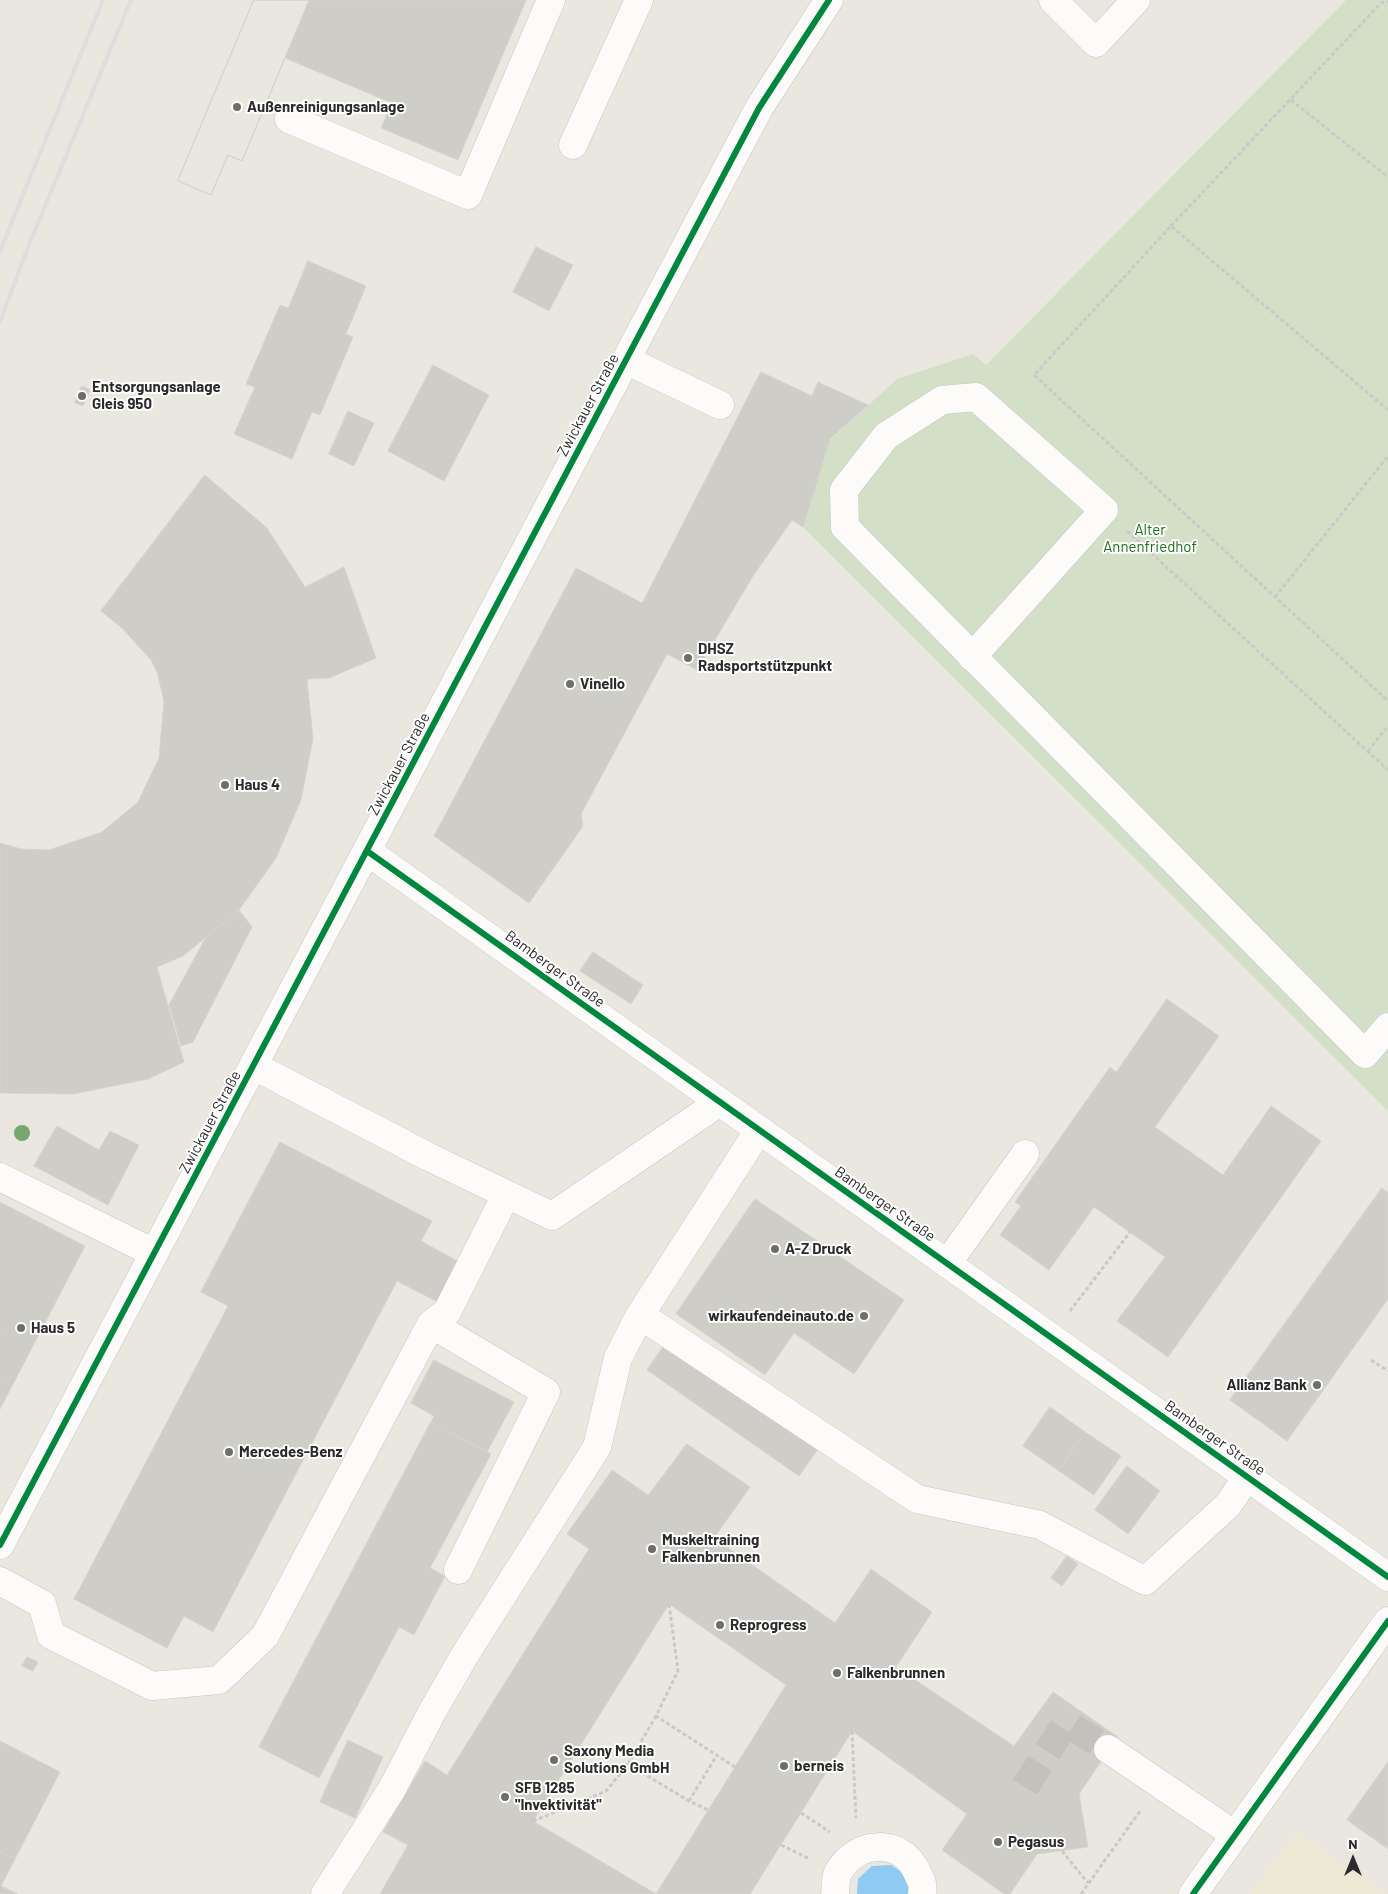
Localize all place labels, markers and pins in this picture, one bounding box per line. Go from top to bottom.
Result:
place label: Außenreinigungsanlage [247,98,405,116]
marker: Außenreinigungsanlage [231,101,243,113]
place label: Entsorgungsanlage Gleis 950 [92,378,221,413]
marker: Entsorgungsanlage Gleis 950 [76,390,88,402]
place label: DHSZ Radsportstützpunkt [698,640,832,675]
marker: DHSZ Radsportstützpunkt [682,652,694,664]
place label: Vinello [580,675,625,693]
marker: Vinello [564,678,576,690]
place label: Haus 4 [235,776,280,794]
marker: Haus 4 [219,779,231,791]
place label: A-Z Druck [785,1240,852,1258]
marker: A-Z Druck [769,1243,781,1255]
place label: wirkaufendeinauto.de [708,1307,854,1325]
marker: wirkaufendeinauto.de [858,1310,870,1322]
place label: Haus 5 [31,1319,75,1337]
marker: Haus 5 [15,1322,27,1334]
place label: Allianz Bank [1226,1376,1307,1394]
marker: Allianz Bank [1311,1379,1323,1391]
place label: Mercedes-Benz [239,1443,342,1461]
marker: Mercedes-Benz [223,1446,235,1458]
place label: Muskeltraining Falkenbrunnen [662,1531,760,1566]
marker: Muskeltraining Falkenbrunnen [646,1543,658,1555]
place label: Reprogress [730,1616,807,1634]
marker: Reprogress [714,1619,726,1631]
place label: Falkenbrunnen [847,1664,945,1682]
marker: Falkenbrunnen [831,1667,843,1679]
place label: Saxony Media Solutions GmbH [564,1742,669,1777]
marker: Saxony Media Solutions GmbH [548,1754,560,1766]
place label: berneis [794,1757,844,1775]
marker: berneis [778,1760,790,1772]
place label: SFB 1285 "Invektivität" [515,1779,602,1814]
marker: SFB 1285 "Invektivität" [499,1791,511,1803]
place label: Pegasus [1008,1833,1064,1851]
marker: Pegasus [992,1836,1004,1848]

